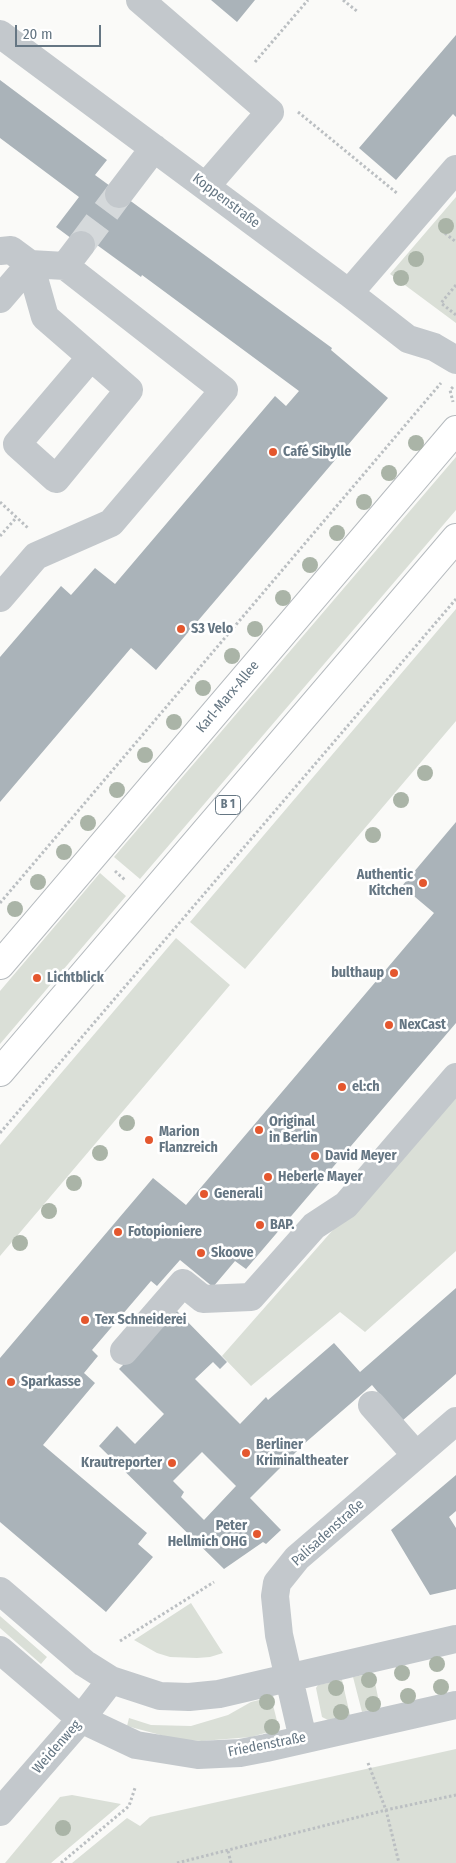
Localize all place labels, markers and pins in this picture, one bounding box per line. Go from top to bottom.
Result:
place label: Café Sibylle [283,444,351,460]
marker: Café Sibylle [267,446,279,458]
place label: S3 Velo [191,621,233,637]
marker: S3 Velo [175,623,187,635]
place label: Authentic Kitchen [357,867,413,900]
marker: Authentic Kitchen [417,877,429,889]
place label: bulthaup [331,965,384,981]
marker: bulthaup [388,967,400,979]
place label: Lichtblick [47,970,104,986]
marker: Lichtblick [31,972,43,984]
place label: NexCast [399,1017,446,1033]
marker: NexCast [383,1019,395,1031]
place label: el:ch [352,1079,380,1095]
marker: el:ch [336,1081,348,1093]
place label: Original in Berlin [269,1114,318,1146]
place label: Marion Flanzreich [159,1124,218,1156]
marker: Original in Berlin [253,1124,265,1136]
marker: Marion Flanzreich [143,1134,155,1146]
place label: David Meyer [325,1148,397,1164]
marker: David Meyer [309,1150,321,1162]
place label: Heberle Mayer [278,1169,363,1185]
marker: Heberle Mayer [262,1171,274,1183]
place label: Generali [214,1186,263,1202]
marker: Generali [198,1188,210,1200]
place label: BAP. [270,1217,294,1233]
marker: BAP. [254,1219,266,1231]
place label: Fotopioniere [128,1224,202,1240]
marker: Fotopioniere [112,1226,124,1238]
place label: Skoove [211,1245,254,1261]
marker: Skoove [195,1247,207,1259]
place label: Tex Schneiderei [95,1312,186,1328]
marker: Tex Schneiderei [79,1314,91,1326]
place label: Sparkasse [21,1374,81,1390]
marker: Sparkasse [5,1376,17,1388]
place label: Berliner Kriminaltheater [256,1437,348,1470]
marker: Berliner Kriminaltheater [240,1447,252,1459]
place label: Krautreporter [81,1455,162,1471]
marker: Krautreporter [166,1457,178,1469]
place label: Peter Hellmich OHG [168,1518,247,1550]
marker: Peter Hellmich OHG [251,1528,263,1540]

